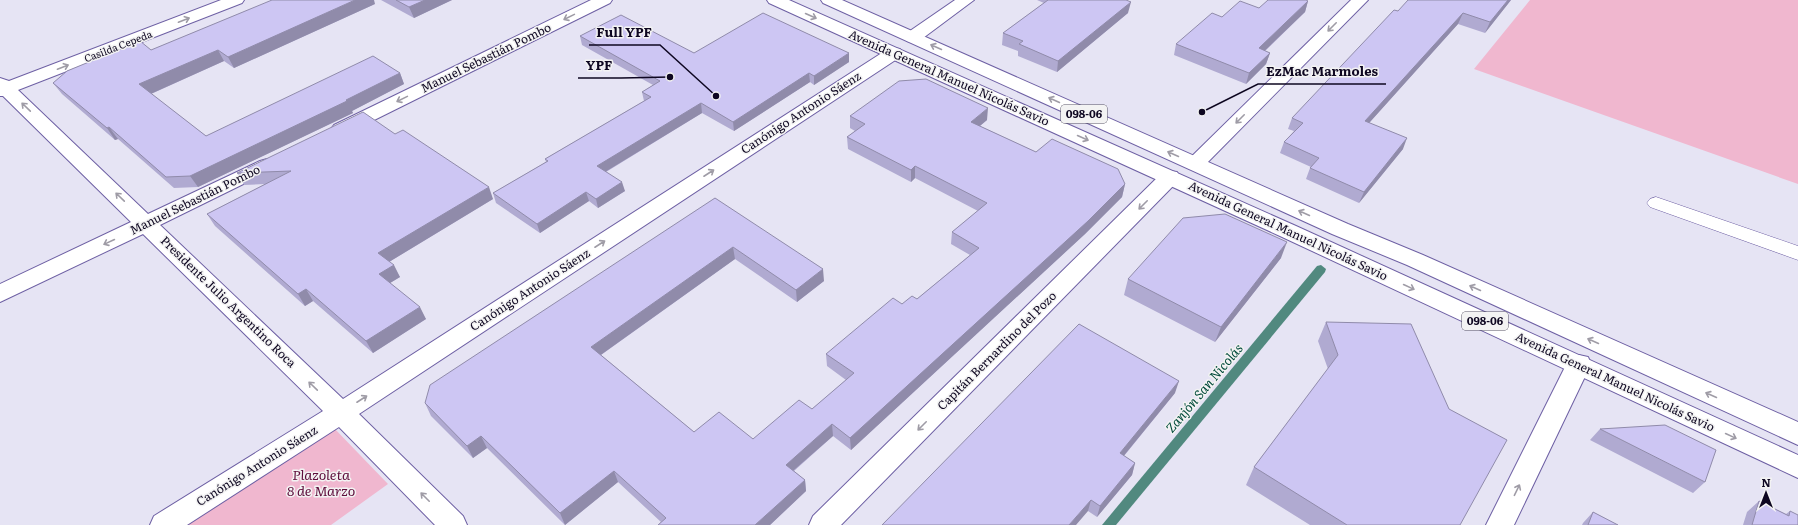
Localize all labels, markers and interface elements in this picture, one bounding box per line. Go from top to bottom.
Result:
one-way arrow [804,13,816,20]
one-way arrow [563,14,575,21]
one-way arrow [177,16,189,24]
street label: Manuel Sebastián Pombo [417,18,554,97]
callout: Full YPF [589,20,660,45]
text: Full YPF [596,22,652,41]
one-way arrow [1327,23,1337,32]
street label: Casilda Cepeda [82,25,155,65]
street label: Avenida General Manuel Nicolás Savio [846,25,1053,130]
one-way arrow [930,43,942,50]
callout: YPF [578,53,621,78]
text: YPF [586,55,612,74]
callout: EzMac Marmoles [1258,59,1386,84]
text: EzMac Marmoles [1266,61,1378,80]
one-way arrow [56,63,68,71]
street label: Canónigo Antonio Sáenz [737,66,864,158]
one-way arrow [396,96,408,103]
one-way arrow [1049,96,1061,103]
one-way arrow [21,102,31,112]
road number: 098-06 [1061,105,1107,123]
one-way arrow [1235,114,1245,124]
one-way arrow [1076,135,1088,142]
one-way arrow [1167,149,1179,157]
street label: Manuel Sebastián Pombo [126,160,263,239]
one-way arrow [703,169,714,177]
street label: Avenida General Manuel Nicolás Savio [1186,176,1391,284]
one-way arrow [115,193,125,202]
one-way arrow [1138,200,1148,210]
one-way arrow [1298,209,1310,216]
street label: Presidente Julio Argentino Roca [157,231,301,371]
one-way arrow [103,239,115,246]
one-way arrow [594,240,605,248]
street label: Canónigo Antonio Sáenz [466,243,593,335]
one-way arrow [1469,283,1481,291]
one-way arrow [1403,284,1415,291]
street label: Capitán Bernardino del Pozo [933,287,1060,414]
road number: 098-06 [1462,312,1508,330]
street label: Avenida General Manuel Nicolás Savio [1513,327,1718,435]
one-way arrow [1587,337,1599,344]
water label: Zanjón San Nicolás [1161,339,1247,436]
one-way arrow [308,381,318,391]
one-way arrow [1706,391,1718,398]
one-way arrow [356,395,367,403]
street label: Canónigo Antonio Sáenz [192,420,321,510]
one-way arrow [917,421,927,431]
one-way arrow [1724,433,1736,440]
park label: Plazoleta 8 de Marzo [287,464,355,500]
north arrow [1746,473,1786,513]
text: N [1761,474,1771,490]
one-way arrow [1514,484,1521,496]
one-way arrow [420,492,430,502]

